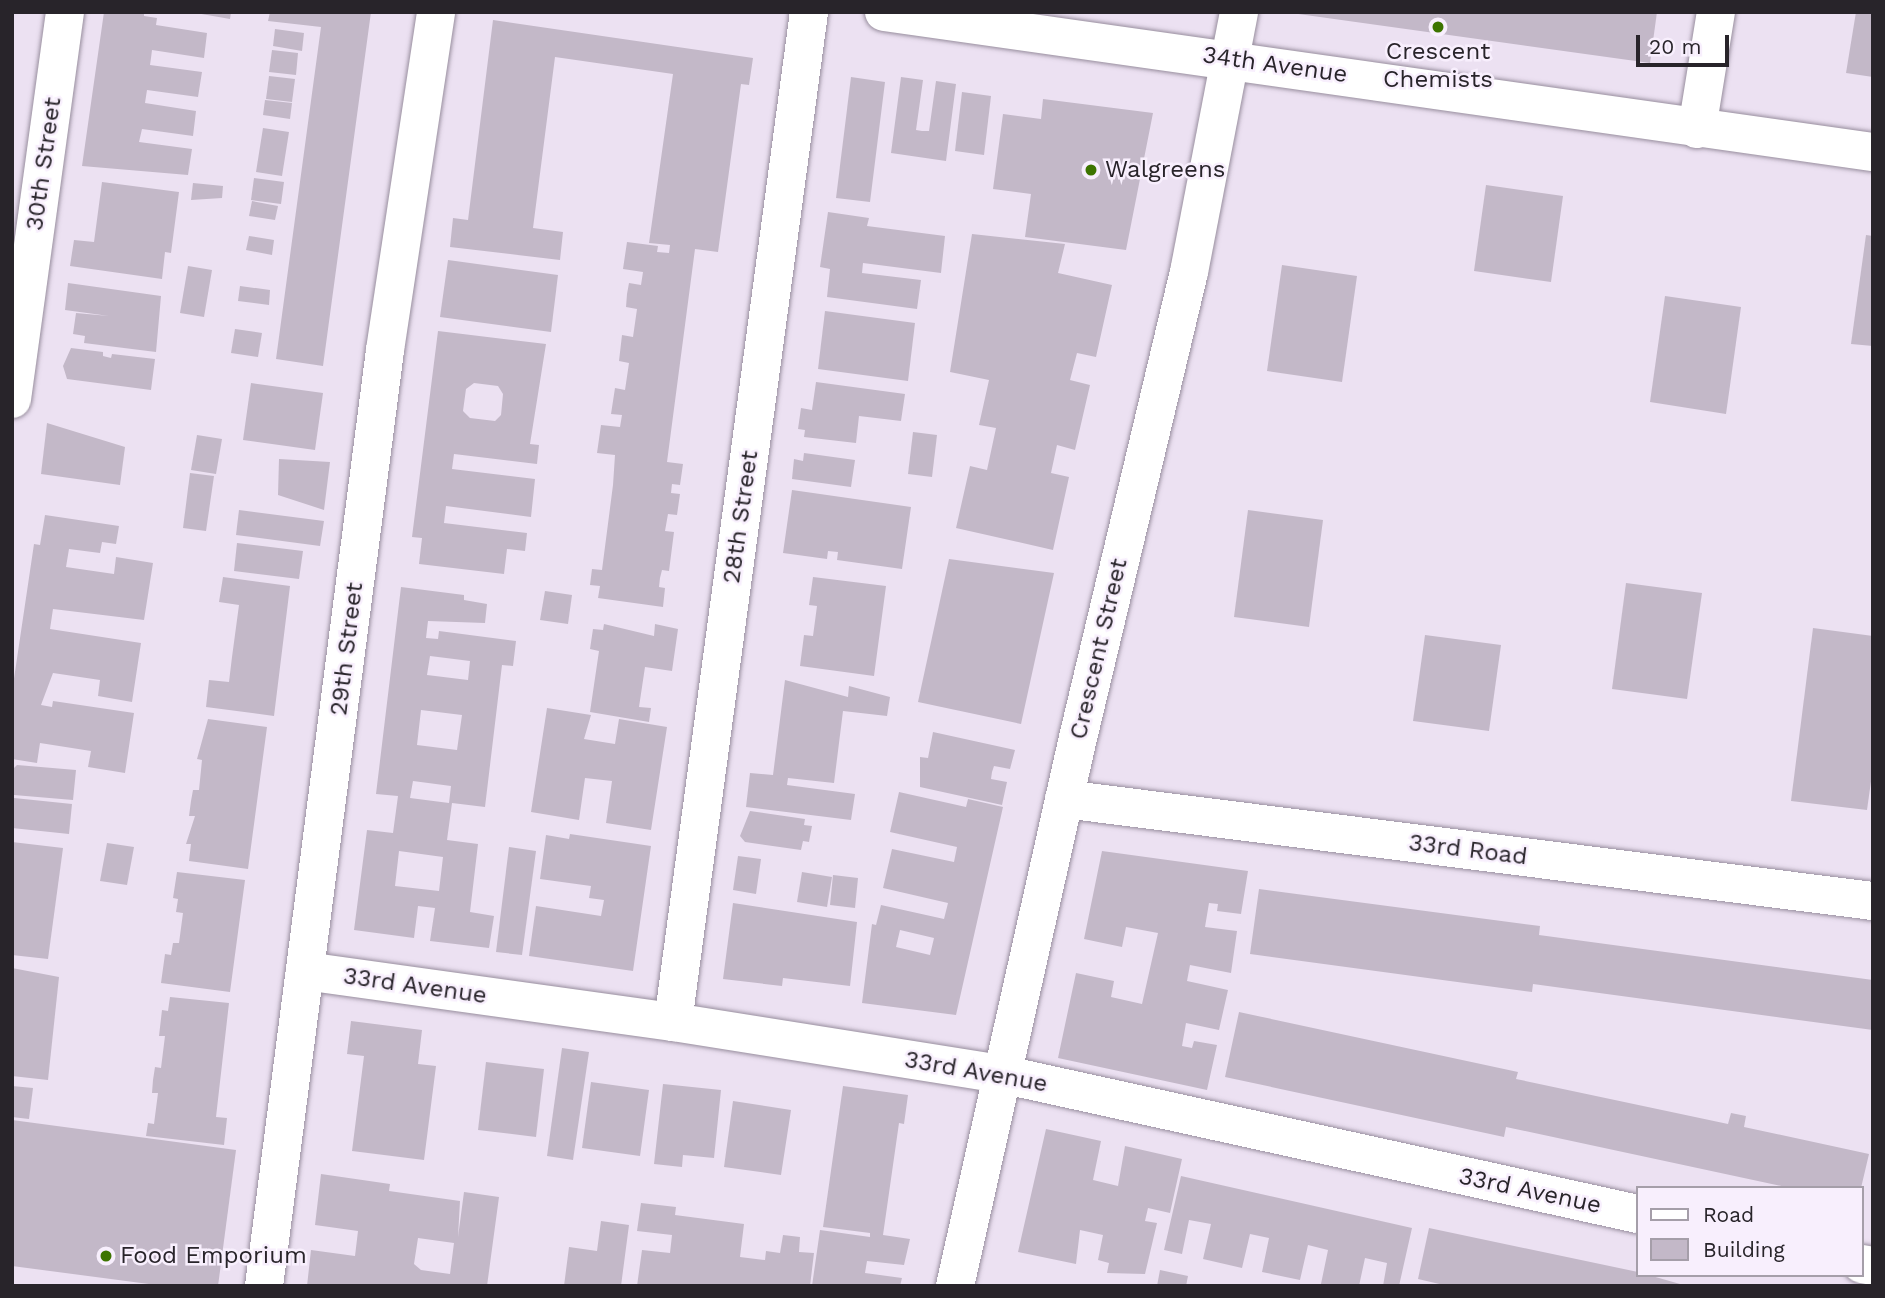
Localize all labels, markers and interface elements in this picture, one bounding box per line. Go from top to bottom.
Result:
marker: Crescent Chemists [1430,19,1446,35]
scale bar [1640,21,1733,65]
text: 20 m [1649,34,1701,59]
place label: Crescent Chemists [1383,38,1493,94]
street label: 34th Avenue [1200,41,1350,89]
street label: 30th Street [20,96,68,232]
place label: Walgreens [1105,156,1225,184]
marker: Walgreens [1083,162,1099,178]
street label: 28th Street [717,449,765,585]
street label: Crescent Street [1064,556,1134,742]
street label: 29th Street [325,581,369,717]
street label: 33rd Road [1407,828,1529,872]
street label: 33rd Avenue [341,962,489,1010]
street label: 33rd Avenue [902,1045,1050,1099]
street label: 33rd Avenue [1456,1162,1604,1220]
legend [1636,1186,1864,1277]
text: Road [1703,1202,1754,1227]
text: Building [1703,1237,1785,1262]
place label: Food Emporium [120,1242,307,1270]
marker: Food Emporium [98,1248,114,1264]

